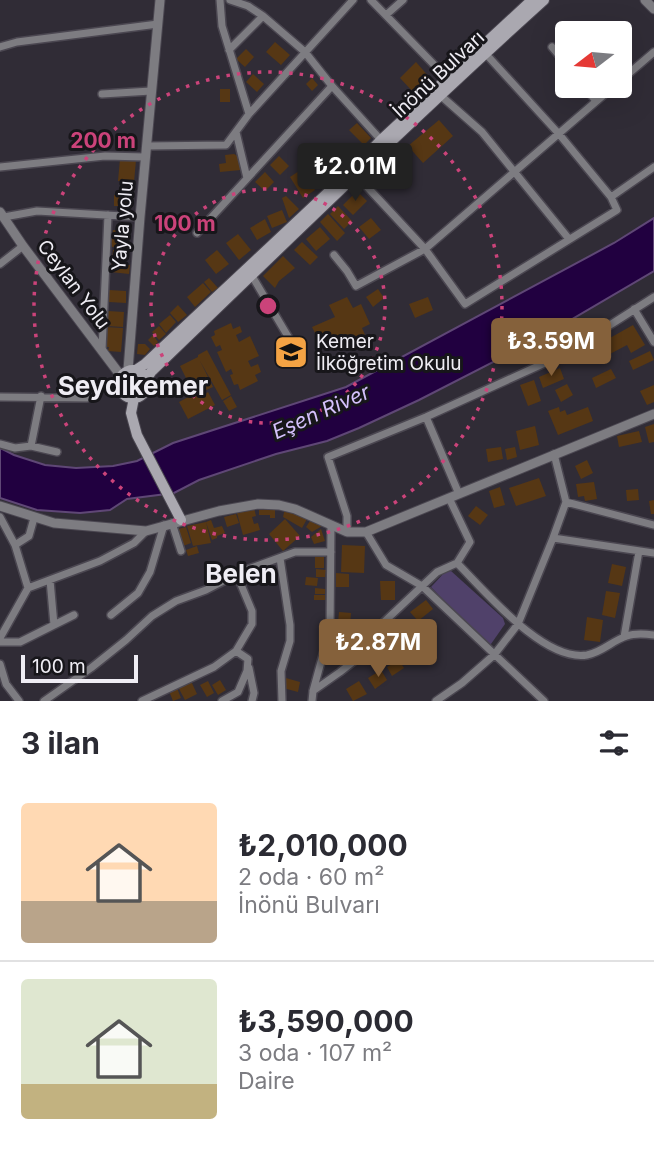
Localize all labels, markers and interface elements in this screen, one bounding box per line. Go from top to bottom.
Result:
north arrow [555,21,632,98]
map controls [555,21,632,98]
street label: İnönü Bulvarı [388,26,489,123]
text: 200 m [70,128,136,153]
pin: ₺2.01M [298,144,412,203]
text: ₺2.01M [313,152,397,180]
street label: Yayla yolu [107,180,138,272]
text: 100 m [154,211,216,236]
street label: Ceylan Yolu [33,235,115,333]
centre of rings [256,294,280,318]
pin: ₺3.59M [494,318,608,378]
text: ₺3.59M [507,327,595,355]
place label: Kemer İlköğretim Okulu [316,330,462,375]
school or university icon: Kemer İlköğretim Okulu [272,333,310,371]
district label: Seydikemer [58,370,209,401]
water label: Eşen River [268,379,374,444]
district label: Belen [205,558,277,589]
pin: ₺2.87M [321,620,435,679]
text: ₺2.87M [335,628,421,656]
scale bar [21,652,138,684]
text: 100 m [32,655,86,678]
icon: filters [595,724,633,762]
text: 3 ilan [21,725,100,761]
text: ₺2,010,000 [238,827,408,863]
icon: home [77,831,161,915]
text: 2 oda · 60 m² [238,863,384,891]
text: İnönü Bulvarı [238,891,380,919]
text: ₺3,590,000 [238,1003,414,1039]
icon: home [77,1007,161,1091]
text: 3 oda · 107 m² [238,1039,392,1067]
text: Daire [238,1067,295,1095]

